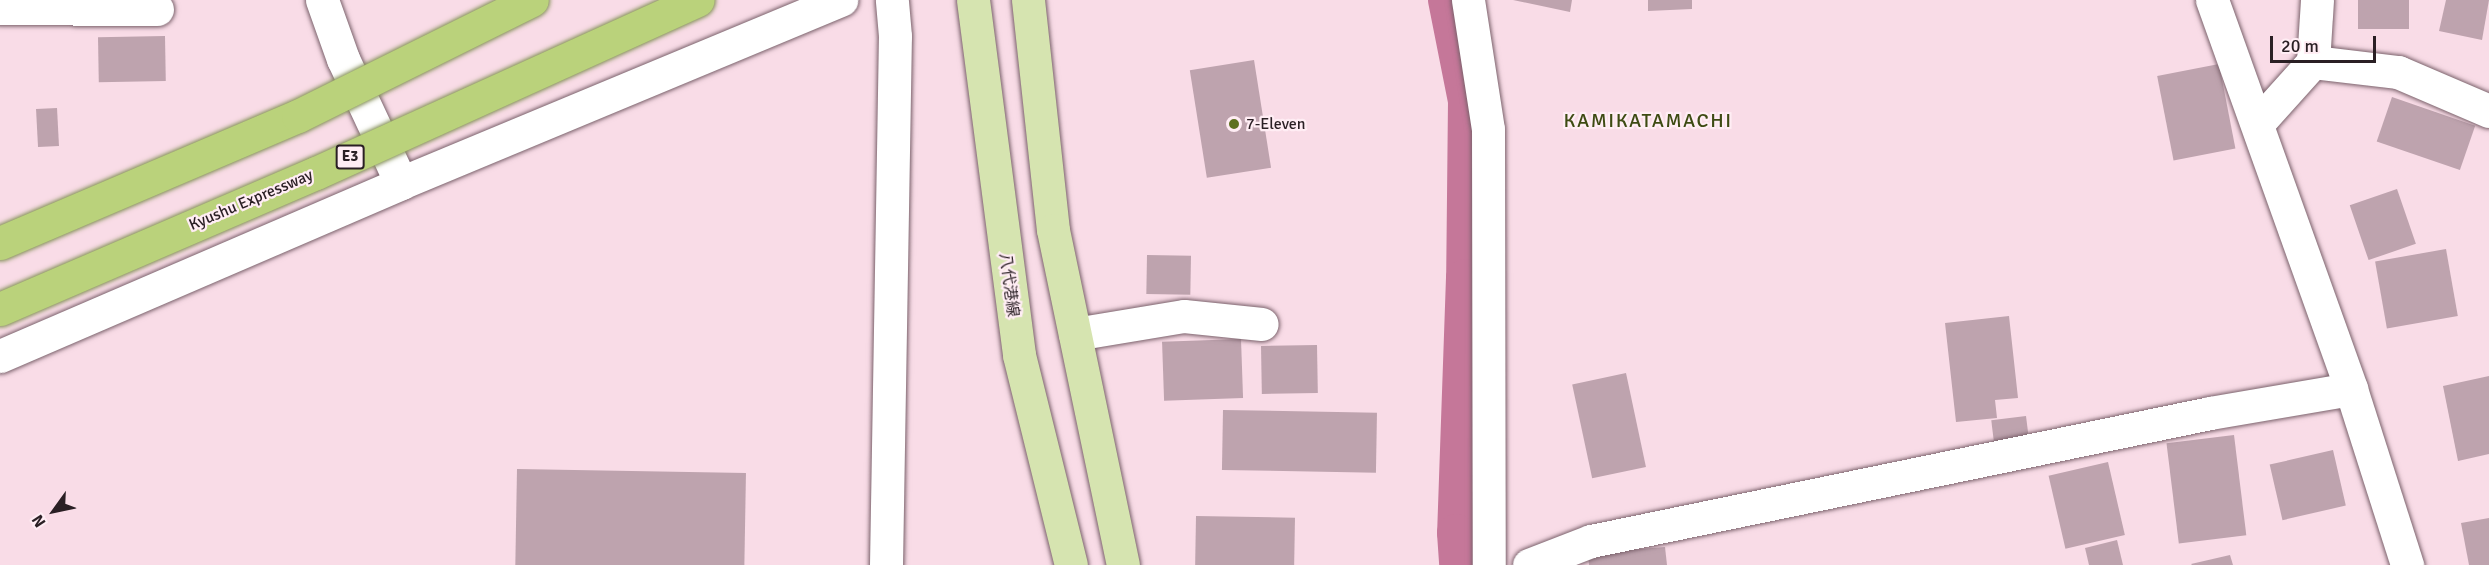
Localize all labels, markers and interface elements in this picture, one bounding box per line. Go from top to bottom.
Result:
scale bar [2273,24,2380,62]
text: 20 m [2281,35,2319,57]
district label: KAMIKATAMACHI [1564,108,1732,132]
place label: 7-Eleven [1246,114,1305,134]
marker: 7-Eleven [1227,117,1241,131]
road number: E3 [335,145,365,169]
street label: Kyushu Expressway [186,165,316,235]
street label: 八代港線 [996,252,1022,318]
north arrow [24,481,84,541]
text: N [27,511,50,531]

